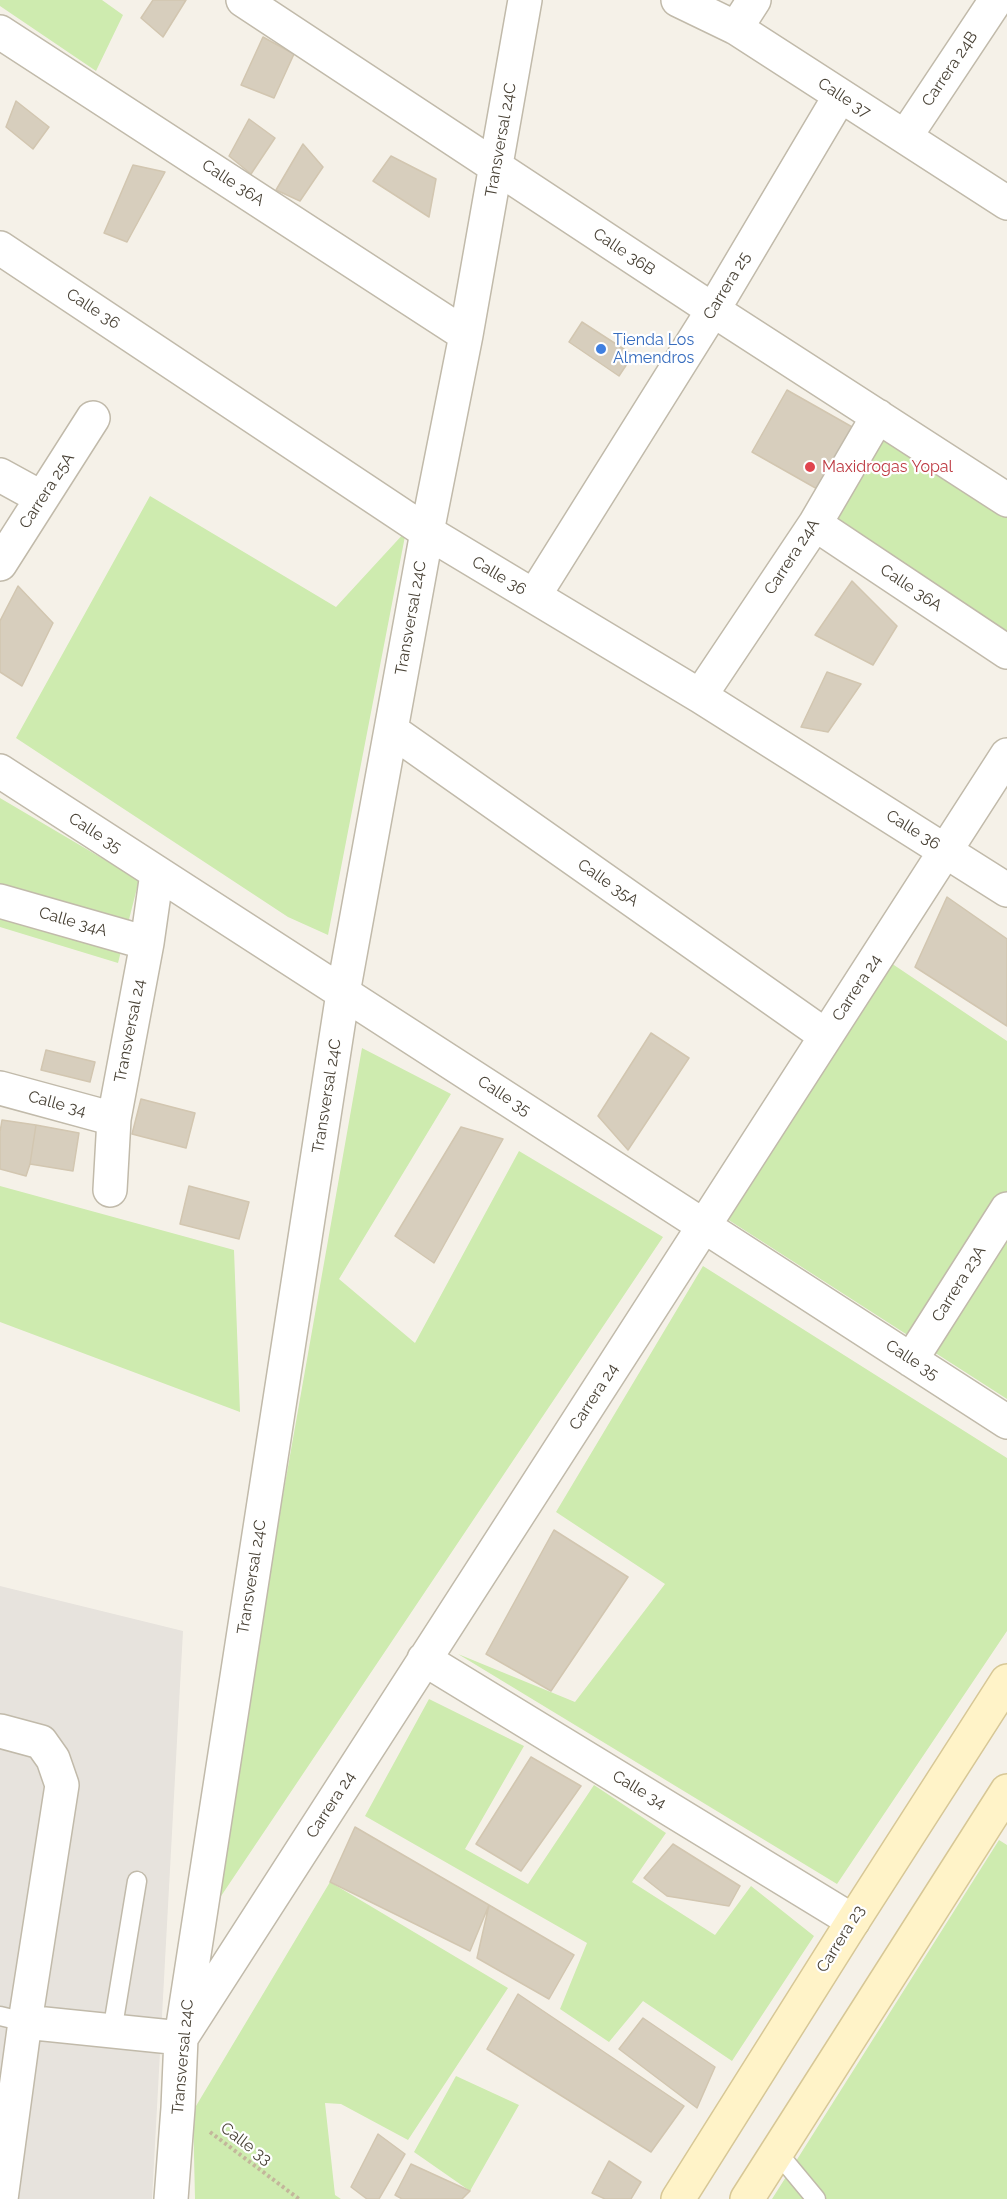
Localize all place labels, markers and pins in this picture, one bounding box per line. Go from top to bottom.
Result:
place label: Tienda Los Almendros [613,330,694,368]
marker: Tienda Los Almendros [594,342,608,356]
place label: Maxidrogas Yopal [822,457,953,477]
marker: Maxidrogas Yopal [803,460,817,474]

